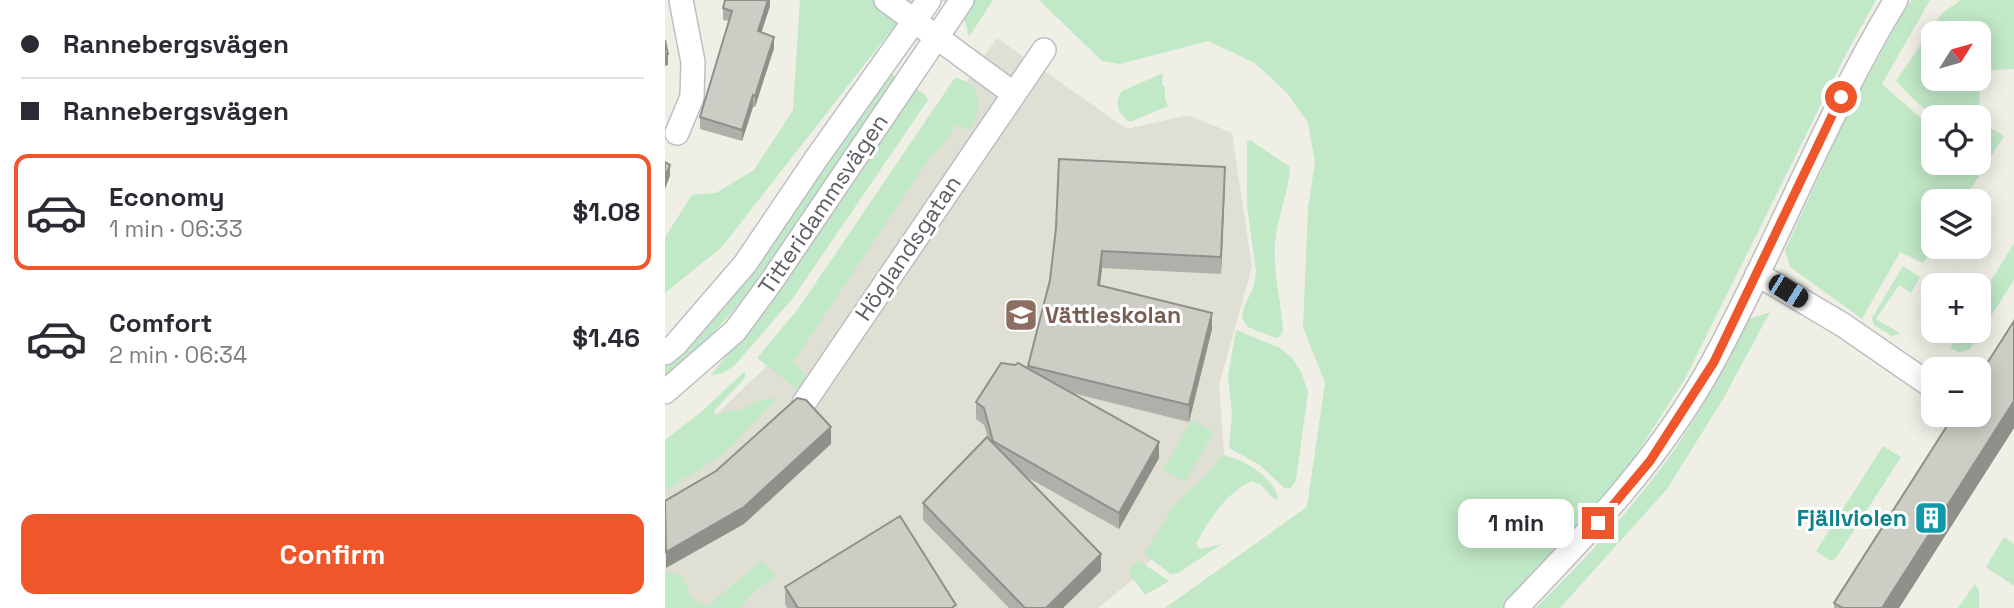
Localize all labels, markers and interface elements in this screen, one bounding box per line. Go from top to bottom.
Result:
north arrow [1921,21,1991,91]
map controls [1921,21,1991,427]
text: Rannebergsvägen [63,27,289,61]
route start [1825,81,1857,113]
text: Rannebergsvägen [63,94,289,128]
button: locate [1921,105,1991,175]
street label: Titteridammsvägen [751,108,895,300]
street label: Höglandsgatan [848,170,968,326]
text: Economy [109,180,225,214]
icon: car [25,181,88,244]
button: layers [1921,189,1991,259]
text: $1.08 [573,195,640,229]
text: 1 min · 06:33 [109,214,243,244]
car [1765,271,1812,311]
button: + [1921,273,1991,343]
school or university icon: Vättleskolan [1002,296,1040,334]
place label: Vättleskolan [1045,300,1181,330]
text: Comfort [109,306,212,340]
icon: car [25,307,88,370]
text: $1.46 [572,321,640,355]
text: 2 min · 06:34 [109,340,247,370]
button: − [1921,357,1991,427]
callout: 1 min [1458,498,1573,548]
building icon: Fjällviolen [1912,499,1950,537]
place label: Fjällviolen [1797,503,1907,533]
route end [1582,507,1614,539]
text: 1 min [1488,508,1544,538]
button: Confirm [21,514,644,594]

